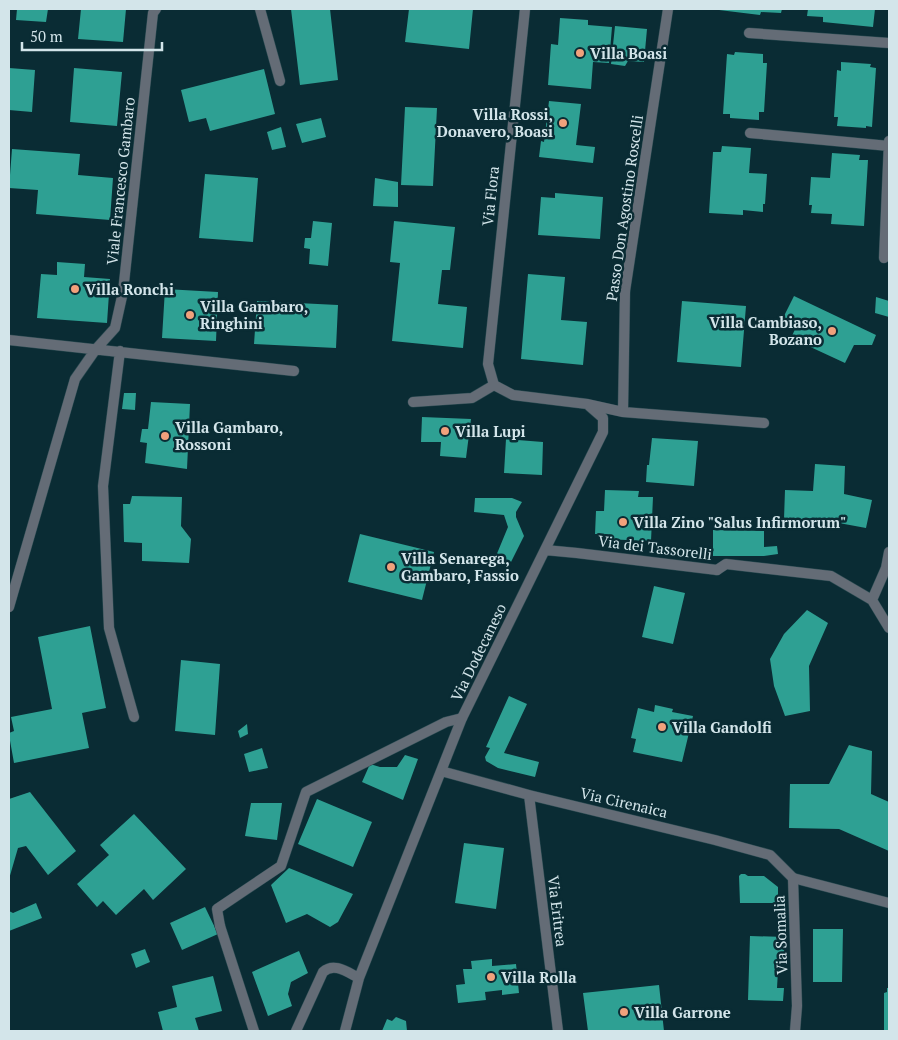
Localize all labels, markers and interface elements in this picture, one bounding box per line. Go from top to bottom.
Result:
scale bar [22,20,162,52]
text: 50 m [30,26,63,46]
place label: Villa Boasi [590,43,667,63]
marker: Villa Boasi [574,47,586,59]
street label: Viale Francesco Gambaro [101,96,139,266]
place label: Villa Rossi, Donavero, Boasi [437,104,553,141]
street label: Passo Don Agostino Roscelli [601,114,647,302]
marker: Villa Rossi, Donavero, Boasi [557,117,569,129]
street label: Via Flora [477,165,503,227]
place label: Villa Ronchi [85,279,174,299]
marker: Villa Ronchi [69,283,81,295]
place label: Villa Gambaro, Ringhini [200,296,308,333]
marker: Villa Gambaro, Ringhini [184,309,196,321]
place label: Villa Cambiaso, Bozano [709,312,822,349]
marker: Villa Cambiaso, Bozano [826,325,838,337]
place label: Villa Gambaro, Rossoni [175,417,283,454]
place label: Villa Lupi [455,421,526,441]
marker: Villa Lupi [439,425,451,437]
marker: Villa Gambaro, Rossoni [159,430,171,442]
place label: Villa Zino "Salus Infirmorum" [633,512,846,532]
marker: Villa Zino "Salus Infirmorum" [617,516,629,528]
street label: Via dei Tassorelli [597,530,713,564]
place label: Villa Senarega, Gambaro, Fassio [401,548,519,585]
marker: Villa Senarega, Gambaro, Fassio [385,561,397,573]
street label: Via Dodecaneso [446,600,510,704]
place label: Villa Gandolfi [672,717,772,737]
marker: Villa Gandolfi [656,721,668,733]
street label: Via Cirenaica [578,782,670,822]
street label: Via Eritrea [544,874,572,948]
street label: Via Somalia [769,895,791,975]
place label: Villa Rolla [501,967,577,987]
marker: Villa Rolla [485,971,497,983]
place label: Villa Garrone [634,1002,731,1022]
marker: Villa Garrone [618,1006,630,1018]

